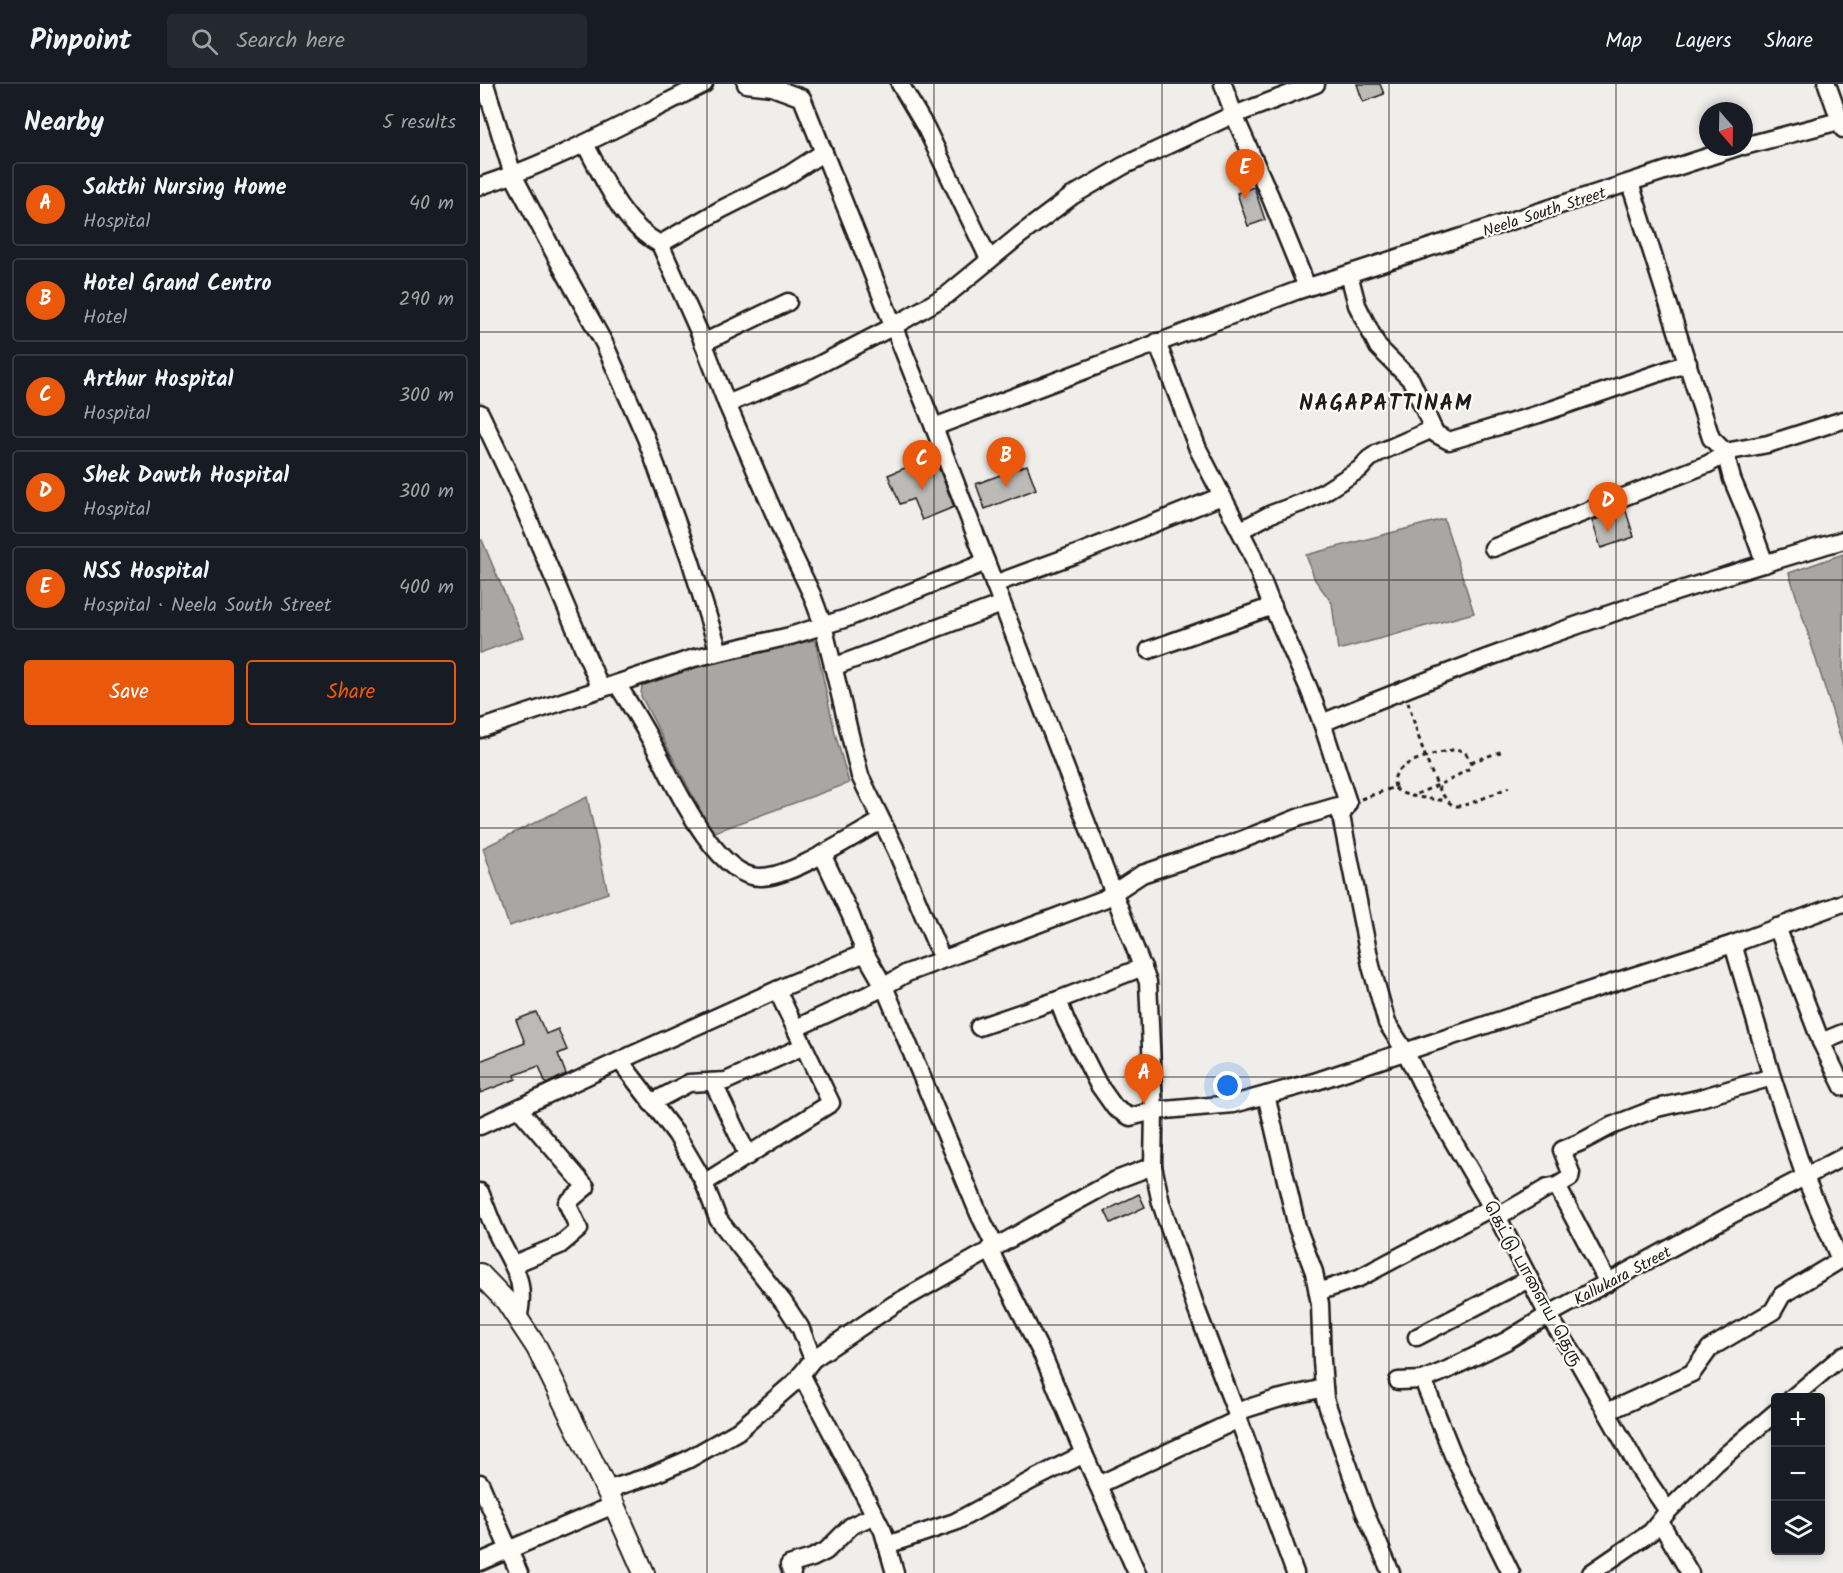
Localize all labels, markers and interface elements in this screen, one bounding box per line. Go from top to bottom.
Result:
search box [167,14,587,68]
text: Pinpoint [30,19,131,64]
text: Search here [236,24,345,59]
icon: search [188,25,221,58]
text: Map [1605,25,1642,58]
text: Layers [1675,25,1731,58]
text: Share [1764,25,1813,58]
text: Nearby [24,102,104,144]
north arrow [1699,102,1753,156]
text: 5 results [382,107,456,139]
pin: E [1226,150,1264,199]
text: Sakthi Nursing Home [83,171,287,206]
street label: Neela South Street [1480,180,1610,244]
text: A [39,188,52,220]
text: 40 m [409,188,454,220]
text: Hospital [83,206,150,238]
text: Hotel Grand Centro [83,267,272,302]
text: B [39,284,52,316]
text: 290 m [399,284,454,316]
text: Hotel [83,302,127,334]
text: Arthur Hospital [83,363,233,398]
text: C [39,380,52,412]
text: 300 m [399,380,454,412]
district label: NAGAPATTINAM [1299,387,1473,422]
text: Hospital [83,398,150,430]
pin: B [986,438,1026,487]
pin: C [902,440,942,490]
text: Shek Dawth Hospital [83,459,289,494]
text: D [39,476,52,508]
text: 300 m [399,476,454,508]
pin: D [1588,482,1628,532]
text: Hospital [83,494,150,526]
text: NSS Hospital [83,555,209,590]
text: E [40,572,51,604]
text: 400 m [399,572,454,604]
text: Hospital · Neela South Street [83,590,331,622]
button: Save [24,660,234,725]
button: Share [246,660,456,725]
pin: A [1124,1054,1164,1104]
your location [1213,1071,1242,1100]
street label: கெட்டு பாளைய தெரு [1477,1197,1589,1371]
street label: Kallukara Street [1569,1240,1677,1313]
map controls [1771,1393,1825,1555]
button: + [1771,1393,1825,1447]
button: − [1771,1447,1825,1501]
button: layers [1771,1501,1825,1555]

